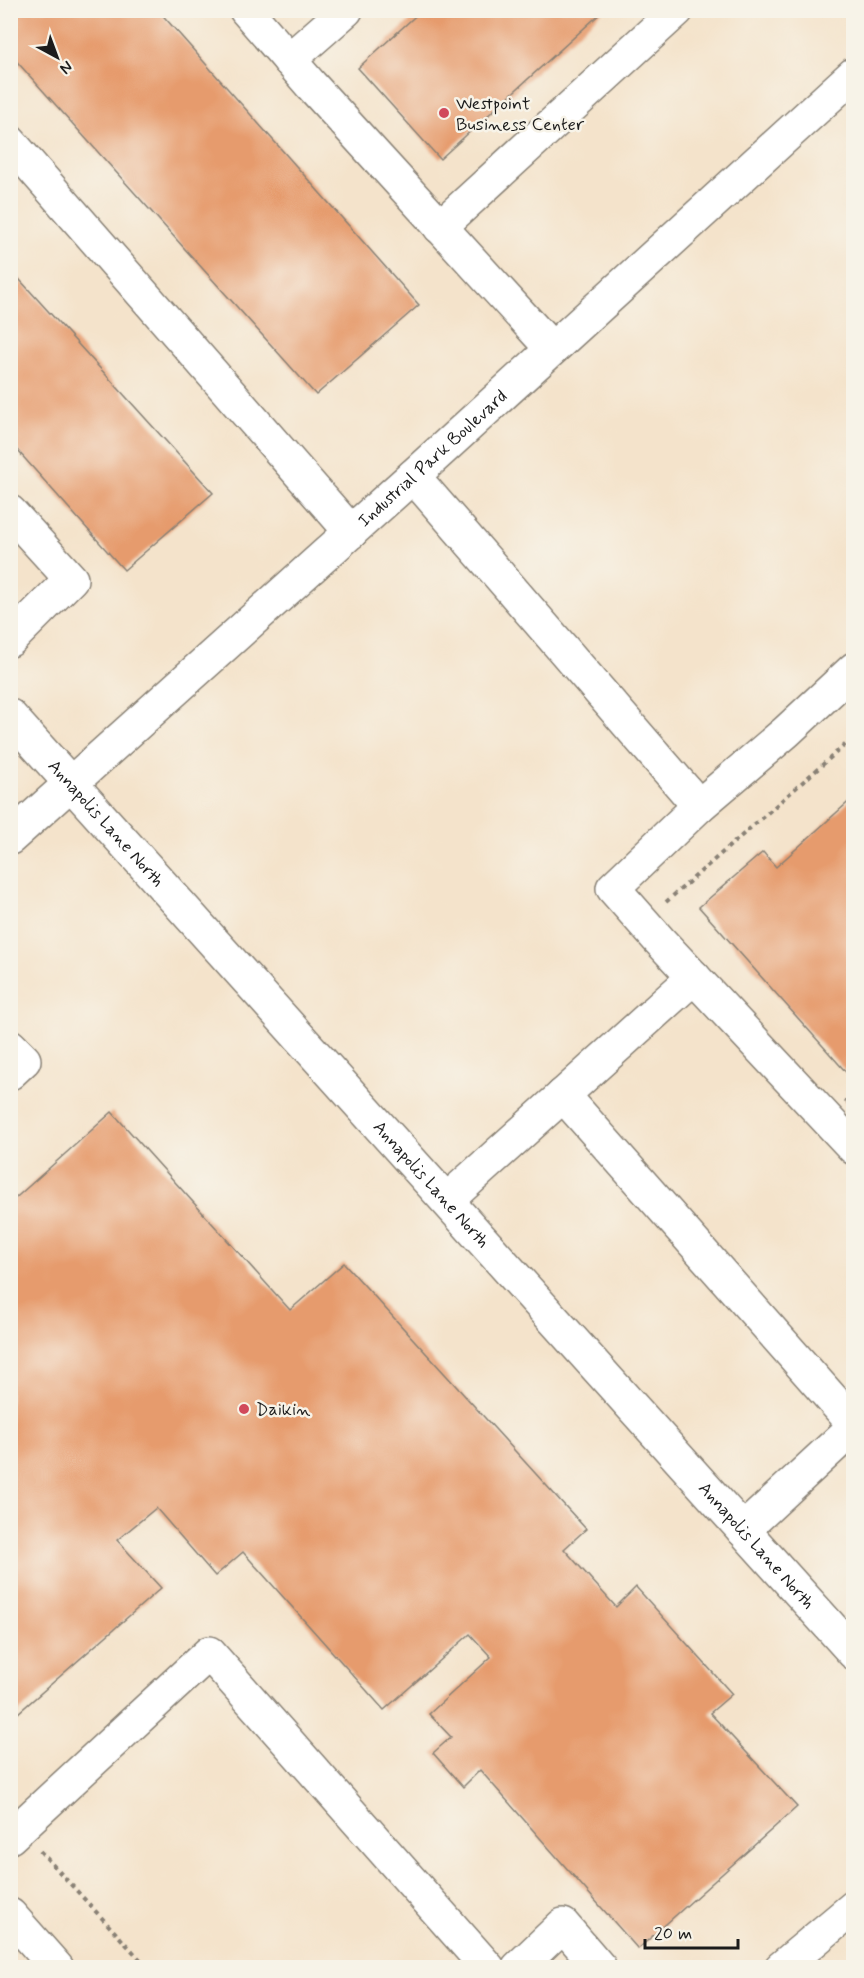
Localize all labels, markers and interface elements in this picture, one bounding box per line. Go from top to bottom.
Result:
north arrow [27,27,87,87]
text: N [55,56,77,79]
place label: Westpoint Business Center [456,92,585,137]
marker: Westpoint Business Center [437,106,451,120]
street label: Industrial Park Boulevard [353,385,513,533]
street label: Annapolis Lane North [42,755,169,892]
street label: Annapolis Lane North [367,1116,495,1254]
place label: Daikin [256,1398,310,1422]
marker: Daikin [237,1402,251,1416]
street label: Annapolis Lane North [693,1477,820,1615]
scale bar [645,1912,738,1950]
text: 20 m [654,1922,692,1946]

